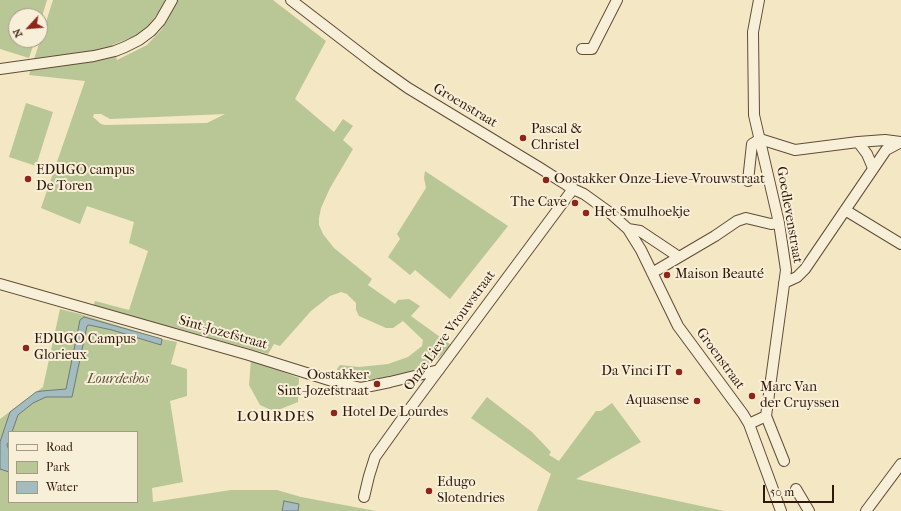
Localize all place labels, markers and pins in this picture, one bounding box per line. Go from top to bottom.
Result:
place label: Pascal & Christel [531,122,582,154]
marker: Pascal & Christel [518,133,528,143]
place label: EDUGO campus De Toren [36,163,135,196]
place label: Oostakker Onze-Lieve-Vrouwstraat [554,172,765,188]
marker: EDUGO campus De Toren [23,174,33,184]
marker: Oostakker Onze-Lieve-Vrouwstraat [541,175,551,185]
place label: The Cave [510,195,567,211]
marker: The Cave [570,198,580,208]
place label: Het Smulhoekje [594,205,690,221]
marker: Het Smulhoekje [581,208,591,218]
place label: Maison Beauté [675,267,764,283]
marker: Maison Beauté [662,270,672,280]
place label: EDUGO Campus Glorieux [34,332,136,364]
marker: EDUGO Campus Glorieux [21,343,31,353]
place label: Da Vinci IT [601,364,671,380]
marker: Da Vinci IT [674,367,684,377]
place label: Oostakker Sint-Jozefstraat [277,368,369,400]
marker: Oostakker Sint-Jozefstraat [372,379,382,389]
place label: Marc Van der Cruyssen [760,380,839,412]
marker: Marc Van der Cruyssen [747,391,757,401]
place label: Aquasense [626,393,689,409]
marker: Aquasense [692,396,702,406]
place label: Hotel De Lourdes [342,405,448,421]
marker: Hotel De Lourdes [329,408,339,418]
place label: Edugo Slotendries [437,475,505,508]
marker: Edugo Slotendries [424,486,434,496]

